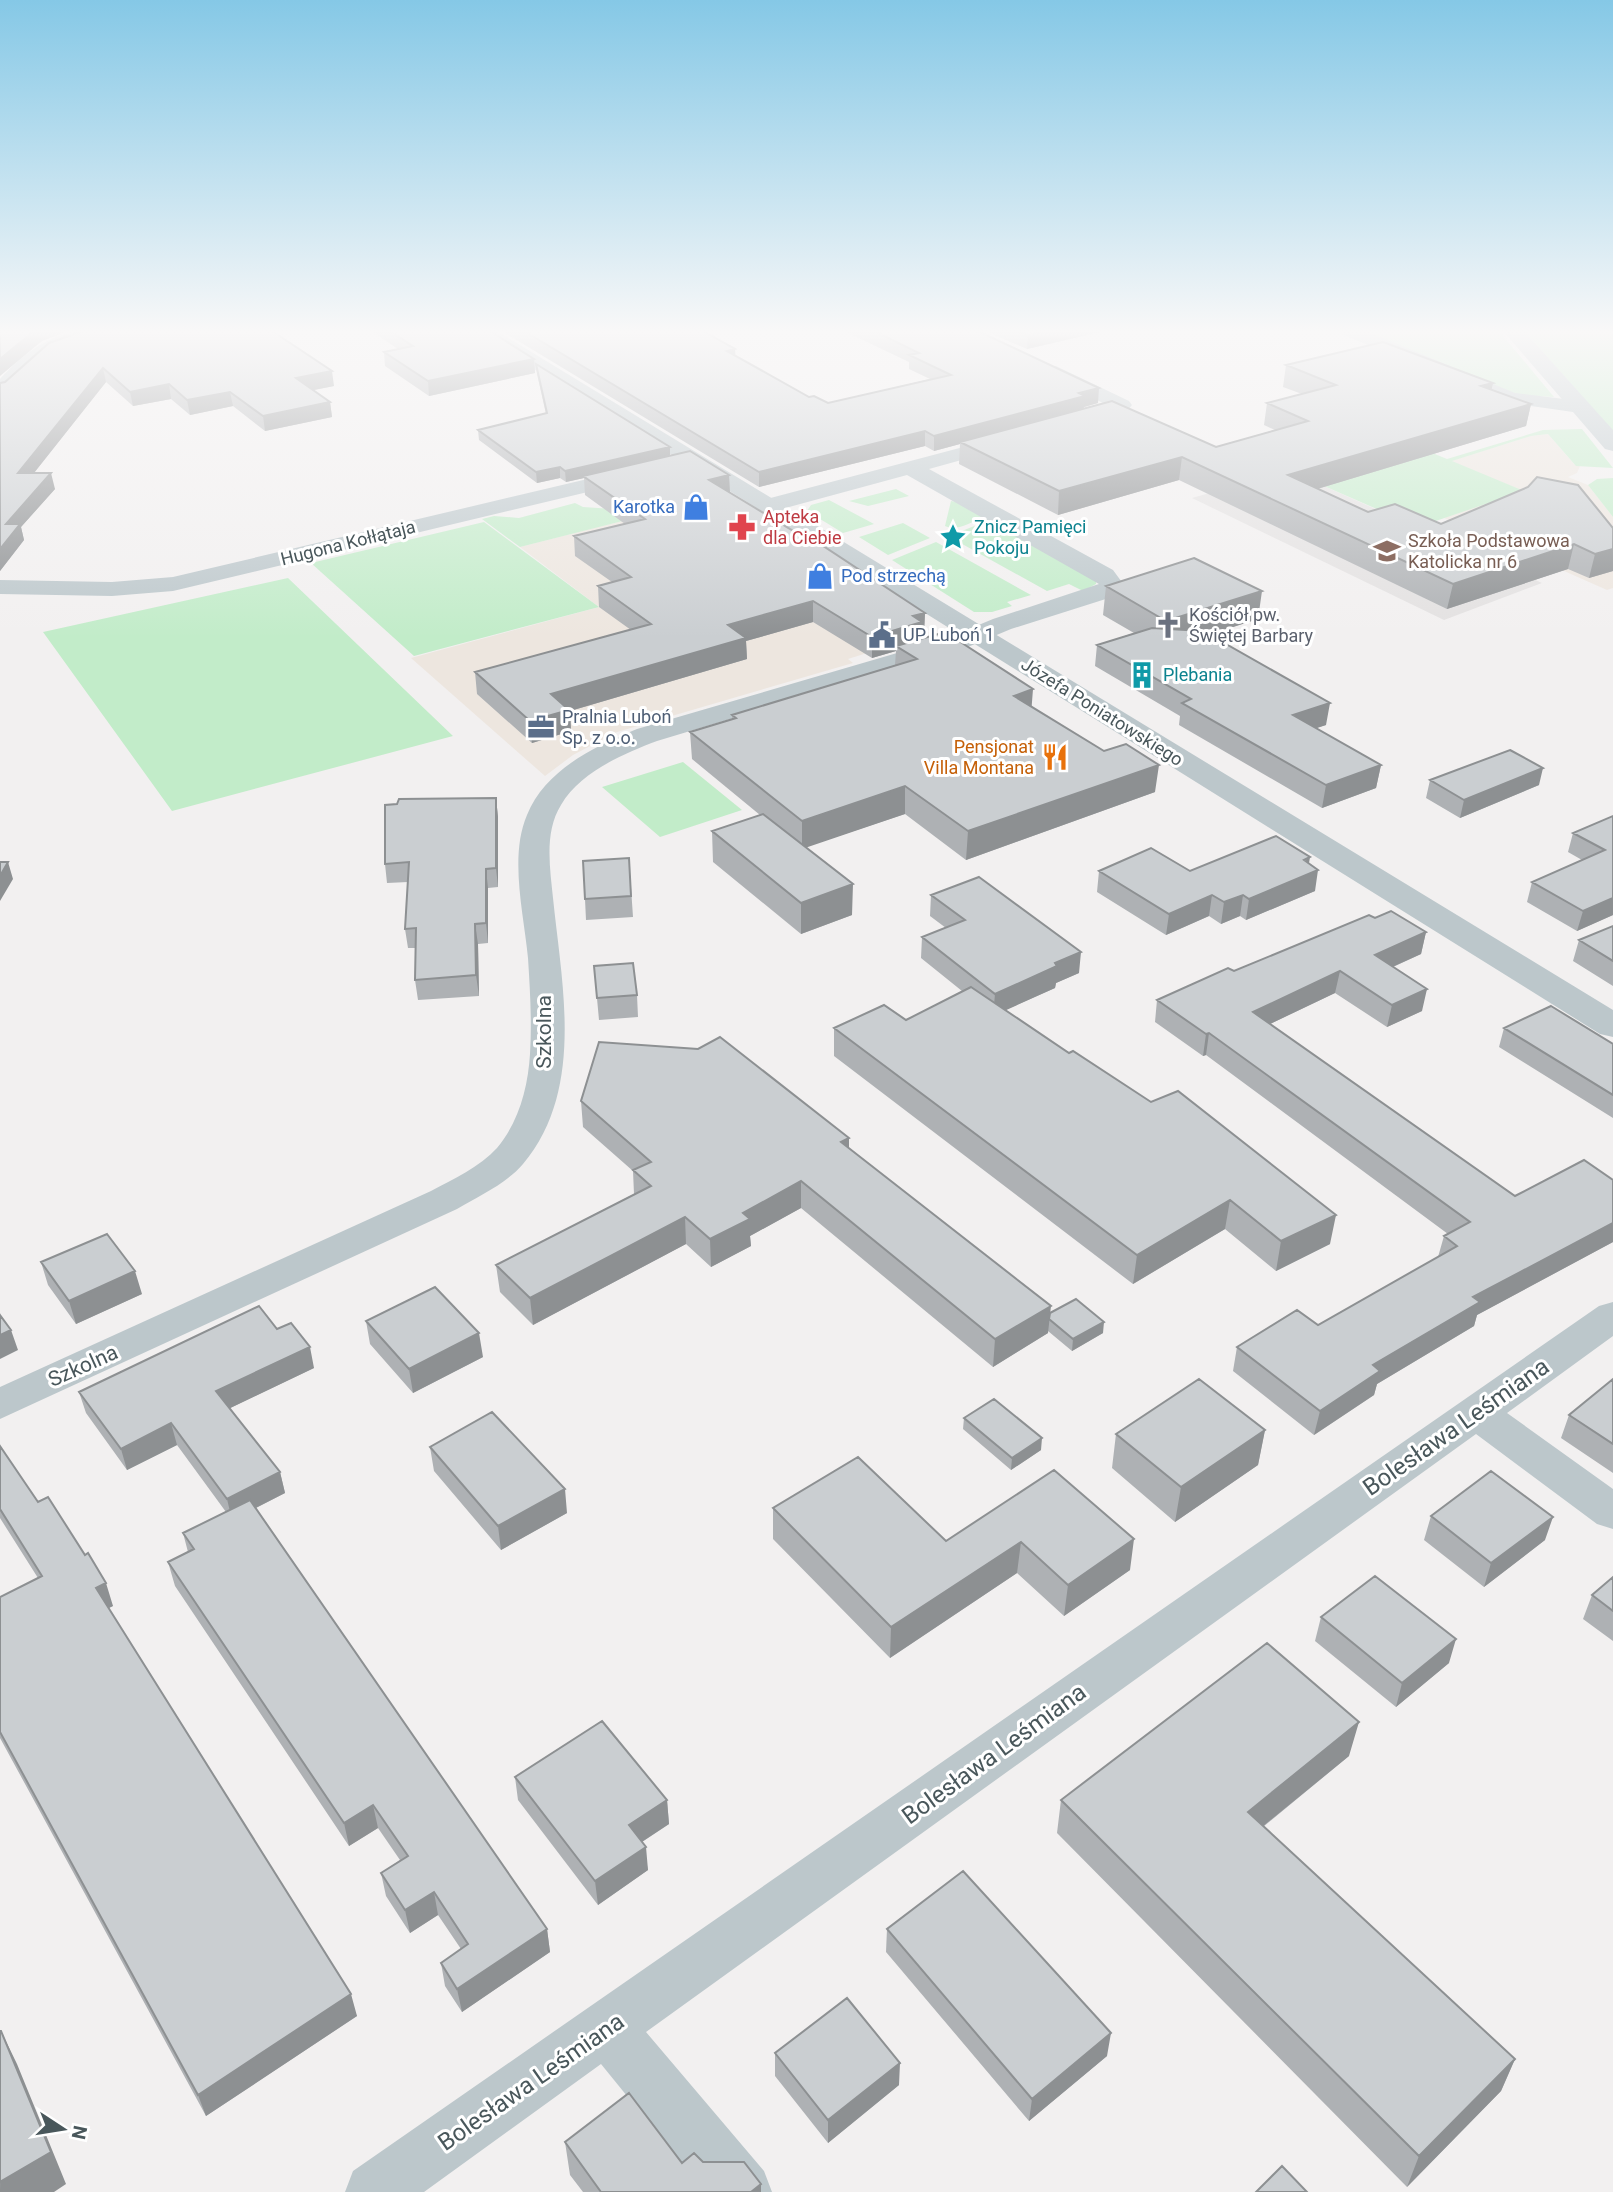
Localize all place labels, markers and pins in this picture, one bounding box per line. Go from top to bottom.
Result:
shop icon: Karotka [681,492,711,522]
place label: Karotka [613,496,675,517]
place label: Apteka dla Ciebie [763,506,841,548]
pharmacy icon: Apteka dla Ciebie [727,512,757,542]
place label: Znicz Pamięci Pokoju [974,516,1086,558]
place icon: Znicz Pamięci Pokoju [938,522,968,552]
place label: Szkoła Podstawowa Katolicka nr 6 [1408,530,1570,572]
school or university icon: Szkoła Podstawowa Katolicka nr 6 [1372,536,1402,566]
shop icon: Pod strzechą [805,561,835,591]
place label: Pod strzechą [841,565,946,586]
place label: Kościół pw. Świętej Barbary [1189,604,1314,646]
church icon: Kościół pw. Świętej Barbary [1153,610,1183,640]
public building icon: UP Luboń 1 [867,620,897,650]
place label: UP Luboń 1 [903,624,995,645]
building icon: Plebania [1127,660,1157,690]
place label: Plebania [1163,664,1232,685]
place label: Pralnia Luboń Sp. z o.o. [562,706,671,748]
office icon: Pralnia Luboń Sp. z o.o. [526,712,556,742]
place label: Pensjonat Villa Montana [924,736,1034,778]
restaurant icon: Pensjonat Villa Montana [1040,742,1070,772]

